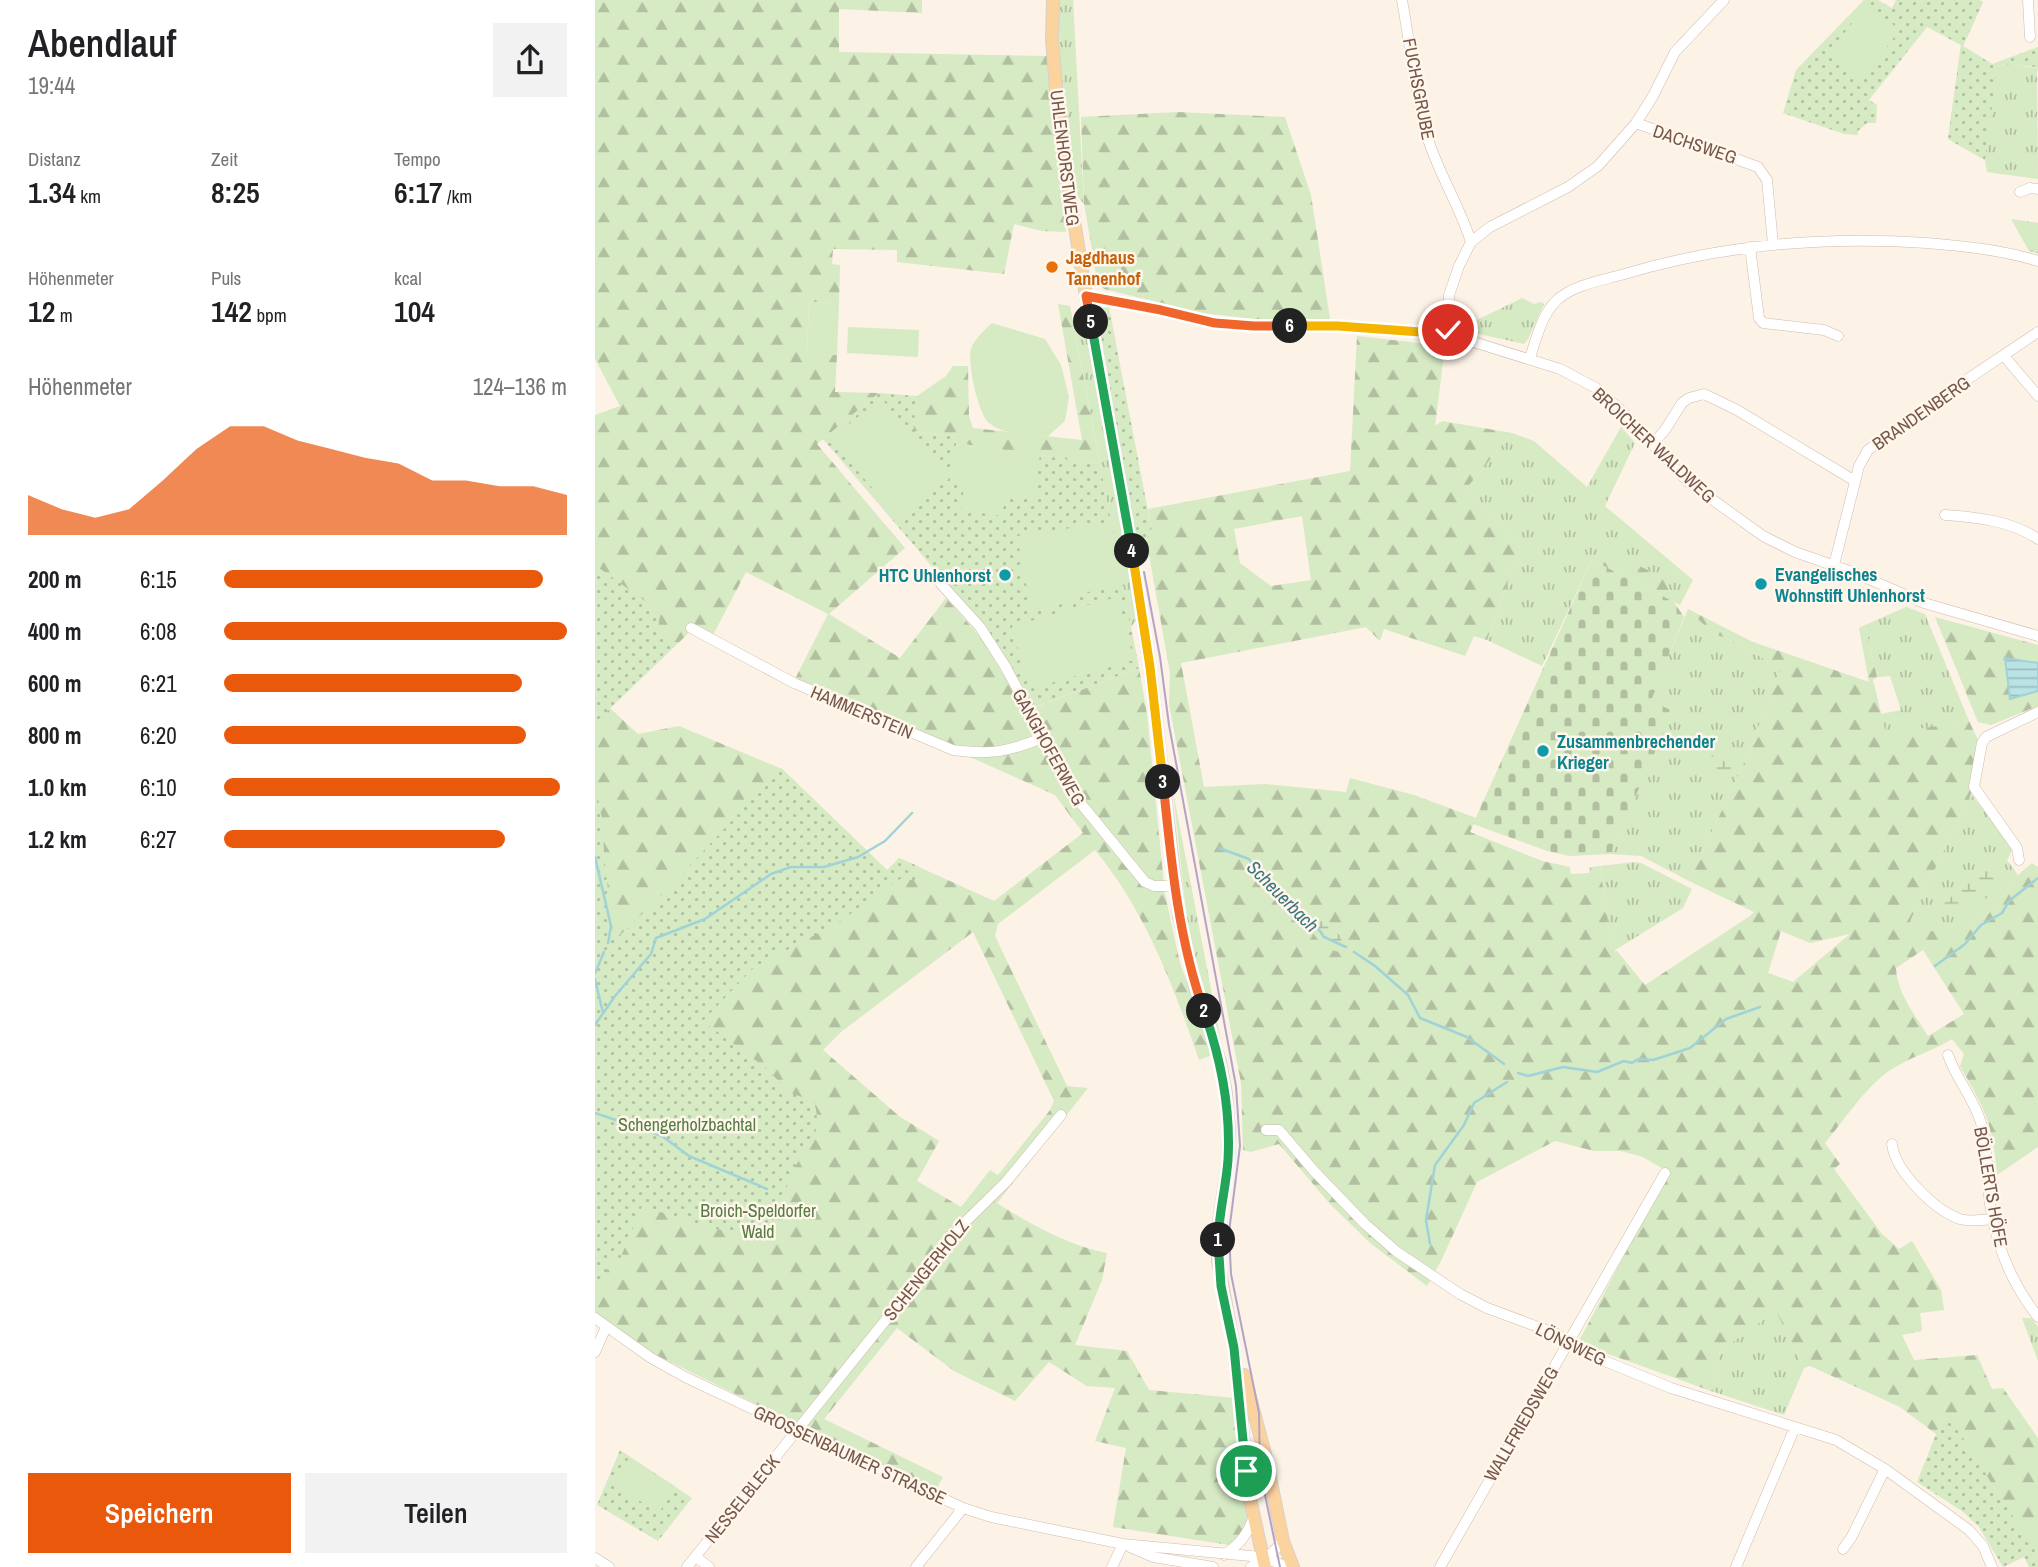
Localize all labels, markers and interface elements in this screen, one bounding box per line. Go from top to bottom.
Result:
text: Abendlauf [28,18,176,69]
button: share [493,23,567,97]
street label: FUCHSGRUBE [1397,36,1441,142]
text: 19:44 [28,70,75,101]
street label: UHLENHORSTWEG [1044,89,1086,227]
street label: DACHSWEG [1650,118,1740,170]
text: Distanz [28,146,81,172]
text: Zeit [211,146,238,172]
text: Tempo [394,146,441,172]
text: 1.34 [28,172,76,212]
text: 8:25 [211,172,260,212]
text: 6:17 [394,172,443,212]
text: km [76,183,101,209]
text: /km [443,183,472,209]
place label: Jagdhaus Tannenhof [1066,245,1140,291]
marker: Jagdhaus Tannenhof [1044,259,1060,275]
text: Höhenmeter [28,265,114,291]
text: Puls [211,265,241,291]
text: kcal [394,265,422,291]
text: 12 [28,291,55,331]
text: 142 [211,291,252,331]
text: 104 [394,291,435,331]
pin [1418,300,1478,360]
text: m [55,302,73,328]
text: bpm [252,302,287,328]
pin: 5 [1073,304,1109,340]
text: 5 [1086,308,1095,334]
pin: 6 [1273,308,1307,344]
icon: check [1429,311,1467,349]
text: 6 [1285,312,1294,338]
street label: BRANDENBERG [1867,370,1975,456]
text: Höhenmeter [28,371,132,402]
text: 124–136 m [473,371,567,402]
street label: BROICHER WALDWEG [1587,382,1721,508]
pin: 4 [1115,534,1149,568]
text: 4 [1127,537,1136,563]
place label: Evangelisches Wohnstift Uhlenhorst [1775,562,1925,608]
place label: HTC Uhlenhorst [879,563,991,588]
text: 200 m [28,564,81,595]
text: 6:15 [140,564,177,595]
marker: HTC Uhlenhorst [997,567,1013,583]
marker: Evangelisches Wohnstift Uhlenhorst [1753,576,1769,592]
text: 400 m [28,616,81,647]
text: 6:08 [140,616,177,647]
text: 600 m [28,668,81,699]
text: 6:21 [140,668,177,699]
street label: HAMMERSTEIN [807,679,917,745]
street label: GANGHOFERWEG [1007,684,1091,810]
text: 800 m [28,720,81,751]
text: 6:20 [140,720,177,751]
place label: Zusammenbrechender Krieger [1557,729,1716,775]
marker: Zusammenbrechender Krieger [1535,743,1551,759]
pin: 3 [1145,764,1181,800]
text: 3 [1158,768,1167,794]
text: 1.0 km [28,772,87,803]
text: 6:10 [140,772,177,803]
text: 1.2 km [28,824,87,855]
text: 6:27 [140,824,177,855]
water label: Scheuerbach [1241,854,1325,938]
pin: 2 [1187,993,1221,1028]
text: 2 [1199,997,1208,1023]
park label: Schengerholzbachtal [618,1112,756,1137]
street label: BÖLLERTS HÖFE [1968,1125,2014,1249]
park label: Broich-Speldorfer Wald [700,1198,816,1244]
street label: SCHENGERHOLZ [878,1214,974,1326]
pin: 1 [1201,1222,1235,1258]
text: 1 [1213,1226,1222,1252]
street label: LÖNSWEG [1532,1316,1610,1372]
street label: WALLFRIEDSWEG [1478,1362,1564,1486]
street label: GROSSENBAUMER STRASSE [750,1399,950,1511]
pin [1216,1441,1276,1501]
street label: NESSELBLECK [699,1450,785,1548]
icon: arrive [1227,1452,1265,1490]
button: Speichern [28,1473,291,1553]
button: Teilen [305,1473,567,1553]

